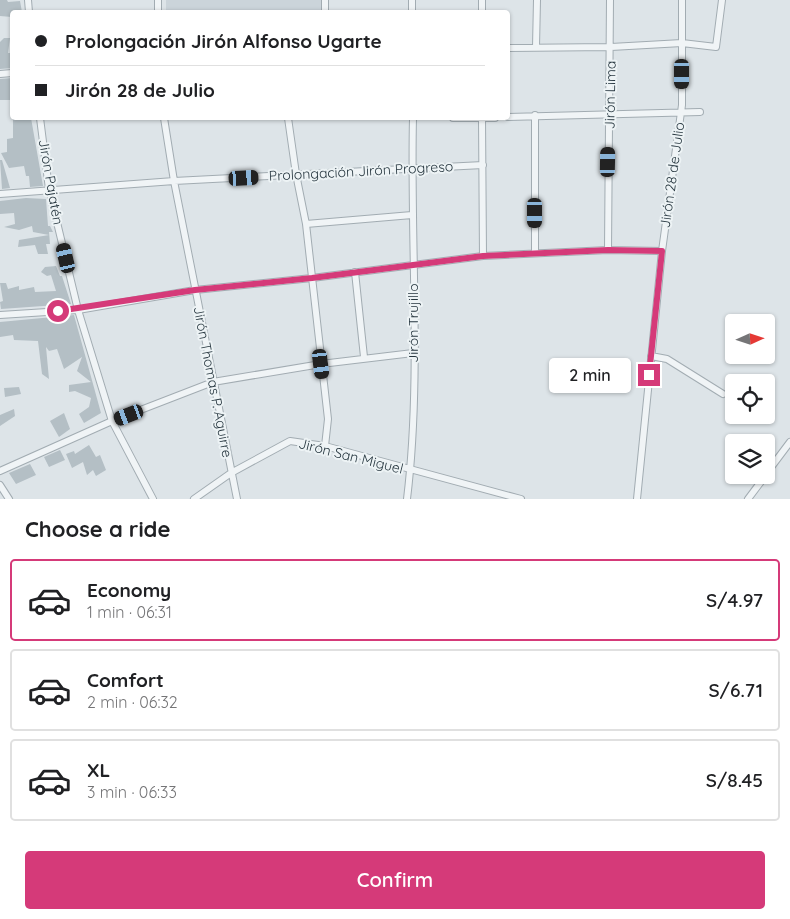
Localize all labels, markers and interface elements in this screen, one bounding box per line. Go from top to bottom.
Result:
text: Prolongación Jirón Alfonso Ugarte [65,29,382,53]
car [674,59,689,89]
street label: Jirón Lima [600,61,620,129]
text: Jirón 28 de Julio [65,78,215,102]
street label: Jirón 28 de Julio [656,121,688,229]
street label: Jirón Pajatén [35,138,67,226]
car [600,147,615,177]
street label: Prolongación Jirón Progreso [268,157,454,185]
car [228,170,259,186]
car [527,198,542,228]
car [55,242,76,274]
street label: Jirón Trujillo [404,283,422,363]
route start [47,300,69,322]
street label: Jirón Thomas P. Aguirre [190,305,237,459]
north arrow [725,314,775,364]
map controls [725,314,775,484]
car [311,348,330,380]
callout: 2 min [549,358,632,392]
route end [638,364,660,386]
text: 2 min [569,365,611,385]
button: locate [725,374,775,424]
car [112,403,145,427]
street label: Jirón San Miguel [297,434,405,478]
button: layers [725,434,775,484]
text: Choose a ride [25,515,170,543]
icon: car [27,578,72,623]
text: Economy [87,578,171,602]
text: S/4.97 [706,588,763,612]
text: 1 min · 06:31 [87,602,172,622]
icon: car [27,668,72,713]
text: Comfort [87,668,164,692]
text: S/6.71 [708,678,763,702]
text: 2 min · 06:32 [87,692,178,712]
icon: car [27,758,72,803]
text: XL [87,758,110,782]
text: S/8.45 [706,768,763,792]
text: 3 min · 06:33 [87,782,177,802]
button: Confirm [25,851,765,909]

